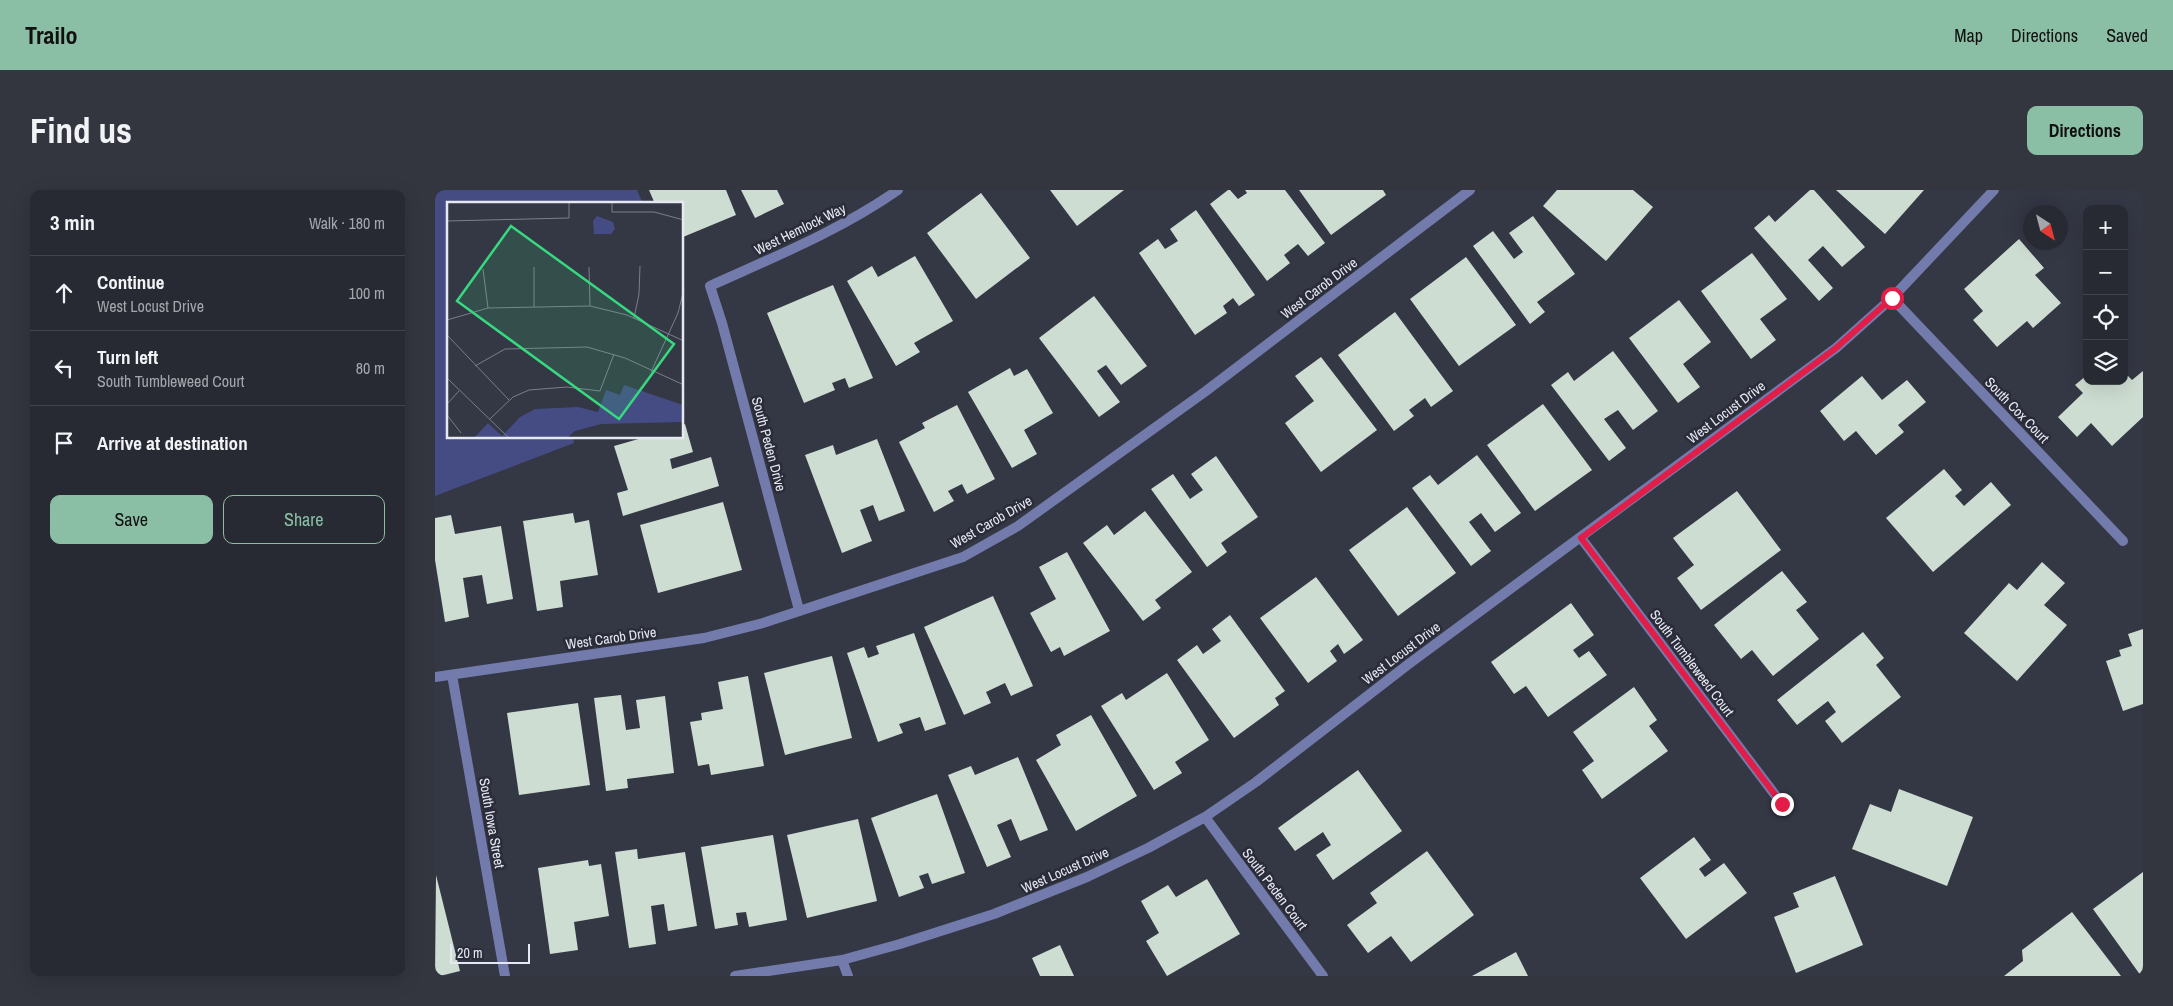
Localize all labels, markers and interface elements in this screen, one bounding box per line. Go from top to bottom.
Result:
text: Trailo [25,19,78,51]
text: Map [1954,23,1983,48]
text: Directions [2011,23,2078,48]
text: Saved [2106,23,2148,48]
button: Directions [2027,106,2143,155]
text: Find us [30,107,132,154]
street label: West Hemlock Way [751,199,849,259]
inset map [447,202,684,439]
north arrow [2023,205,2068,250]
map controls [2083,205,2128,385]
button: + [2083,205,2128,250]
text: 3 min [50,208,95,237]
text: Walk · 180 m [309,212,385,234]
button: − [2083,250,2128,295]
street label: West Carob Drive [1277,253,1361,323]
text: Continue [97,269,165,295]
icon: ahead [50,279,78,307]
text: 100 m [349,282,385,304]
route start [1881,287,1904,310]
text: West Locust Drive [97,295,204,317]
button: locate [2083,295,2128,340]
button: layers [2083,340,2128,385]
text: Turn left [97,344,158,370]
icon: left [50,354,78,382]
text: 80 m [356,357,385,379]
text: South Tumbleweed Court [97,370,244,392]
street label: South Cox Court [1981,373,2053,447]
street label: West Locust Drive [1683,377,1769,447]
street label: South Peden Drive [748,395,790,493]
icon: arrive [50,429,78,457]
text: Arrive at destination [97,430,248,456]
street label: West Carob Drive [947,491,1035,553]
button: Save [50,495,213,544]
button: Share [223,495,385,544]
street label: South Tumbleweed Court [1646,606,1738,720]
street label: West Locust Drive [1358,618,1444,688]
street label: West Carob Drive [565,623,657,653]
street label: South Iowa Street [475,776,509,870]
route end [1771,793,1794,816]
street label: West Locust Drive [1019,843,1111,897]
street label: South Peden Court [1238,845,1312,933]
scale bar [450,941,530,964]
text: 20 m [457,944,483,962]

